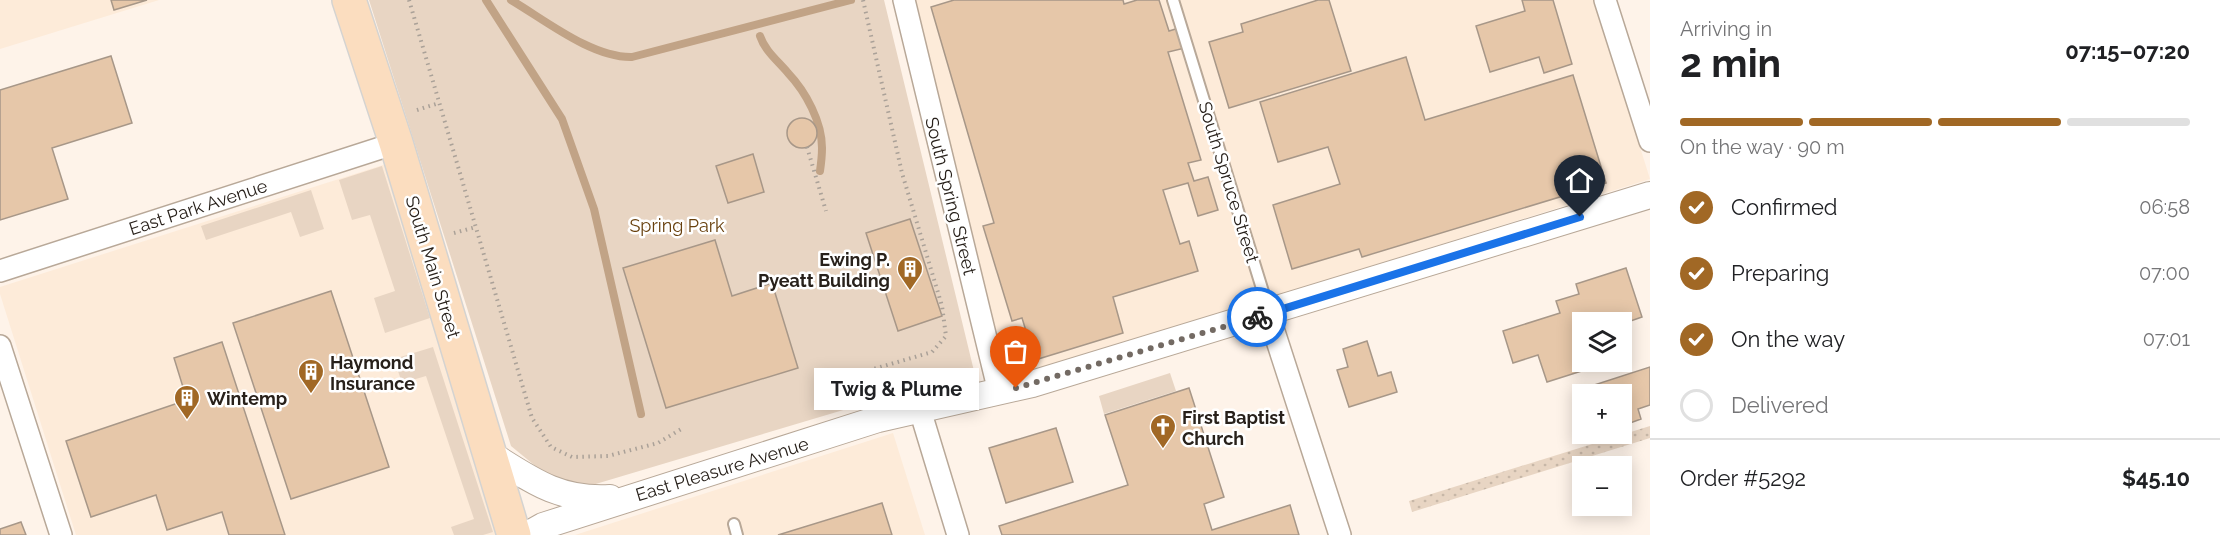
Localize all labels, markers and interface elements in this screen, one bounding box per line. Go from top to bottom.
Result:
text: Arriving in [1680,17,1772,41]
text: 07:15–07:20 [2065,38,2190,64]
text: 2 min [1680,40,1781,86]
street label: South Spruce Street [1194,99,1264,265]
street label: South Spring Street [921,115,981,277]
text: On the way · 90 m [1680,135,1845,159]
pin [1554,155,1605,217]
icon: home [1563,164,1596,197]
street label: East Park Avenue [126,175,270,239]
icon: check [1680,191,1713,224]
street label: South Main Street [401,193,465,341]
text: Confirmed [1731,194,1838,220]
text: 06:58 [2139,195,2190,219]
park label: Spring Park [629,215,725,236]
place label: Ewing P. Pyeatt Building [758,249,890,291]
building icon: Ewing P. Pyeatt Building [895,254,925,292]
icon: check [1680,257,1713,290]
text: Preparing [1731,260,1829,286]
text: 07:00 [2139,261,2190,285]
courier [1227,287,1287,347]
icon: bike [1241,301,1274,334]
map controls [1572,312,1632,516]
button: layers [1572,312,1632,372]
icon: check [1680,323,1713,356]
pin [990,326,1041,388]
text: On the way [1731,326,1845,352]
text: 07:01 [2143,327,2190,351]
icon: bag [999,335,1032,368]
place label: Haymond Insurance [330,352,415,394]
building icon: Haymond Insurance [296,357,326,395]
callout: Twig & Plume [815,367,980,409]
text: Twig & Plume [831,377,962,401]
building icon: Wintemp [172,383,202,421]
button: + [1572,384,1632,444]
place label: Wintemp [207,388,287,409]
text: Delivered [1731,392,1829,418]
place label: First Baptist Church [1182,407,1285,449]
church icon: First Baptist Church [1148,412,1178,450]
street label: East Pleasure Avenue [633,433,811,505]
button: − [1572,456,1632,516]
text: Order #5292 [1680,465,1806,491]
text: $45.10 [2122,465,2190,491]

